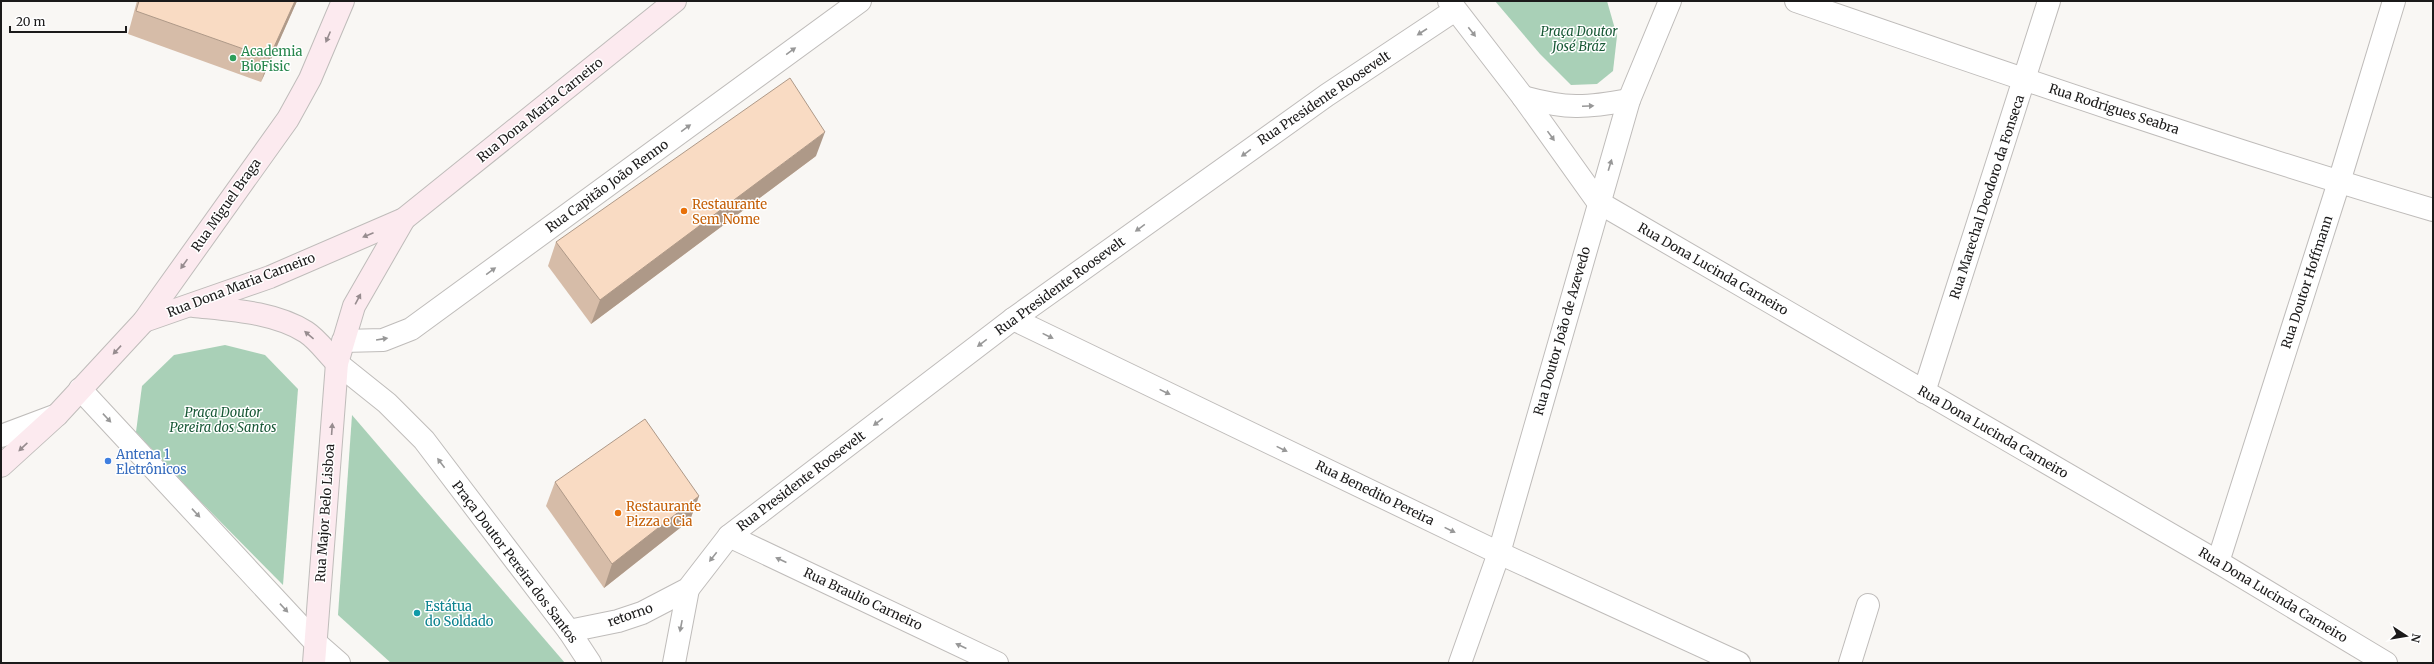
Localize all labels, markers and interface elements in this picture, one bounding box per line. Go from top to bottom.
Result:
scale bar [10,8,126,34]
text: 20 m [16,14,45,29]
park label: Praça Doutor José Bráz [1540,23,1618,55]
one-way arrow [1468,27,1476,38]
one-way arrow [1417,28,1428,36]
one-way arrow [325,31,331,42]
place label: Academia BioFisic [240,43,302,75]
one-way arrow [786,47,797,55]
street label: Rua Presidente Roosevelt [1254,47,1394,149]
marker: Academia BioFisic [228,53,238,63]
street label: Rua Dona Maria Carneiro [473,54,607,166]
street label: Rua Rodrigues Seabra [2047,80,2181,138]
street label: Rua Marechal Deodoro da Fonseca [1946,93,2028,301]
one-way arrow [1582,103,1595,110]
one-way arrow [681,124,692,132]
one-way arrow [1546,130,1555,141]
street label: Rua Capitão João Renno [542,135,672,236]
one-way arrow [1240,149,1251,157]
street label: Rua Miguel Braga [187,155,265,255]
one-way arrow [1607,159,1613,171]
place label: Restaurante Sem Nome [692,196,767,228]
marker: Restaurante Sem Nome [679,206,689,216]
street label: Rua Doutor Hoffmann [2277,213,2337,351]
street label: Rua Dona Lucinda Carneiro [1635,219,1792,319]
one-way arrow [1135,224,1145,232]
one-way arrow [362,232,374,238]
street label: Rua Presidente Roosevelt [992,233,1128,339]
street label: Rua Doutor João de Azevedo [1530,244,1594,417]
street label: Rua Dona Maria Carneiro [164,249,318,321]
one-way arrow [180,259,188,270]
one-way arrow [486,267,496,275]
one-way arrow [355,293,362,305]
one-way arrow [303,331,314,340]
one-way arrow [1042,333,1053,339]
one-way arrow [376,336,388,342]
one-way arrow [976,339,987,347]
one-way arrow [113,345,122,354]
street label: Rua Dona Lucinda Carneiro [1915,382,2072,482]
one-way arrow [1159,389,1171,395]
park label: Praça Doutor Pereira dos Santos [170,404,277,436]
one-way arrow [102,413,112,423]
one-way arrow [873,418,884,426]
one-way arrow [328,423,335,435]
street label: Rua Presidente Roosevelt [733,427,869,535]
one-way arrow [18,442,28,452]
street label: Rua Major Belo Lisboa [312,443,338,583]
place label: Antena 1 Eletrônicos [115,446,187,478]
one-way arrow [1276,446,1288,452]
marker: Antena 1 Eletrônicos [103,456,113,466]
street label: Rua Benedito Pereira [1313,457,1437,529]
one-way arrow [437,458,445,469]
street label: Praça Doutor Pereira dos Santos [448,478,582,646]
place label: Restaurante Pizza e Cia [626,498,701,530]
one-way arrow [191,508,200,518]
marker: Restaurante Pizza e Cia [613,508,623,518]
one-way arrow [1444,526,1455,533]
street label: Rua Dona Lucinda Carneiro [2195,544,2351,646]
one-way arrow [709,551,717,562]
one-way arrow [775,557,786,563]
street label: Rua Braulio Carneiro [801,564,926,634]
place label: Estátua do Soldado [425,598,494,630]
street label: retorno [605,599,655,631]
one-way arrow [279,603,289,613]
marker: Estátua do Soldado [412,608,422,618]
north arrow [2386,616,2426,656]
one-way arrow [678,620,684,632]
text: N [2408,632,2424,644]
one-way arrow [956,643,967,649]

